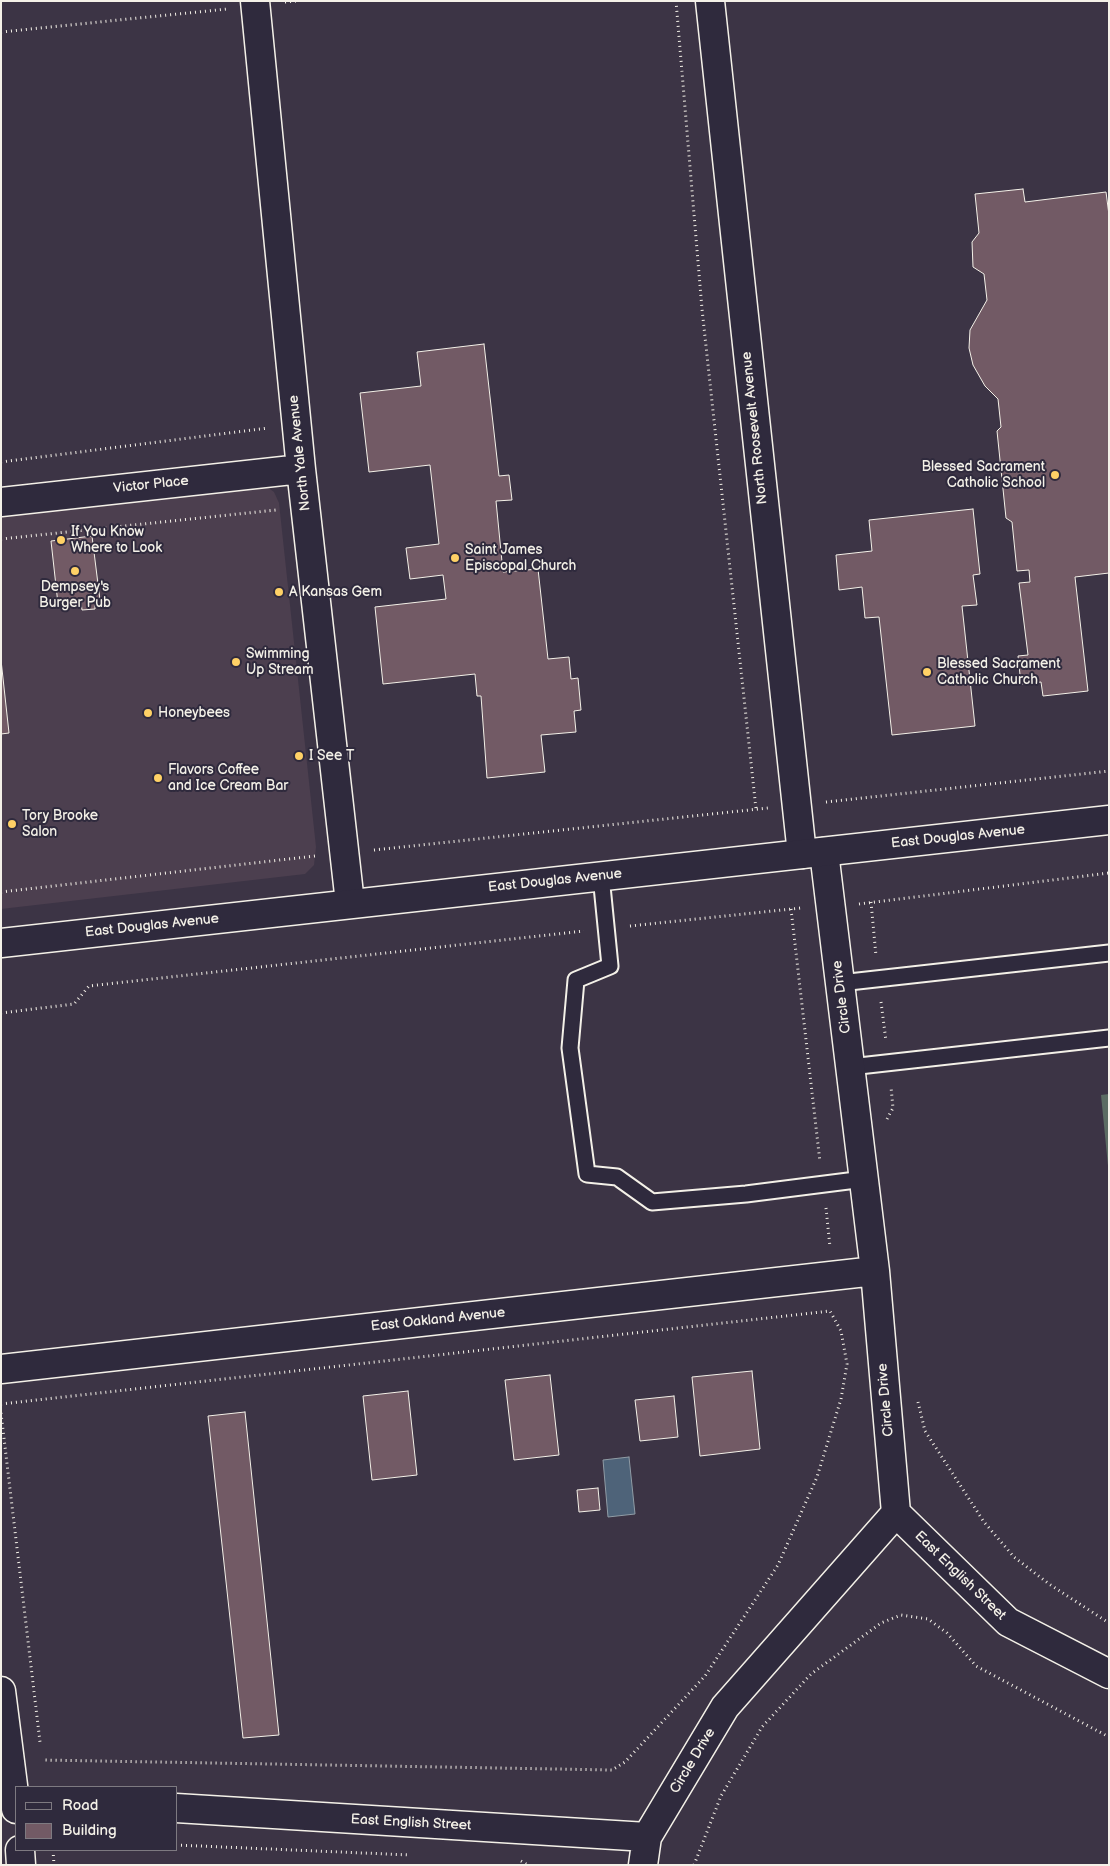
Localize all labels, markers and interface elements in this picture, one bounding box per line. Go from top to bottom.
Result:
street label: North Roosevelt Avenue [739,351,771,505]
street label: North Yale Avenue [286,394,314,512]
place label: Blessed Sacrament Catholic School [922,459,1045,492]
marker: Blessed Sacrament Catholic School [1049,469,1061,481]
street label: Victor Place [113,473,189,497]
place label: If You Know Where to Look [71,524,162,556]
marker: If You Know Where to Look [55,534,67,546]
place label: Saint James Episcopal Church [465,542,576,574]
marker: Saint James Episcopal Church [449,552,461,564]
marker: Dempsey's Burger Pub [69,565,81,577]
place label: Dempsey's Burger Pub [39,579,111,612]
place label: A Kansas Gem [289,584,382,600]
marker: A Kansas Gem [273,586,285,598]
place label: Swimming Up Stream [246,646,313,679]
marker: Swimming Up Stream [230,656,242,668]
place label: Blessed Sacrament Catholic Church [937,656,1060,689]
marker: Blessed Sacrament Catholic Church [921,666,933,678]
place label: Honeybees [158,705,230,721]
marker: Honeybees [142,707,154,719]
place label: I See T [309,748,354,764]
marker: I See T [293,750,305,762]
place label: Flavors Coffee and Ice Cream Bar [168,762,288,794]
marker: Flavors Coffee and Ice Cream Bar [152,772,164,784]
place label: Tory Brooke Salon [22,808,98,840]
marker: Tory Brooke Salon [6,818,18,830]
street label: East Douglas Avenue [890,822,1026,852]
street label: East Douglas Avenue [487,866,623,896]
street label: East Douglas Avenue [84,911,220,941]
street label: Circle Drive [829,960,855,1034]
street label: East Oakland Avenue [370,1305,506,1335]
street label: Circle Drive [874,1363,898,1437]
street label: East English Street [911,1528,1009,1624]
street label: Circle Drive [667,1725,719,1797]
legend [15,1786,178,1851]
text: Road [62,1796,98,1815]
street label: East English Street [350,1811,472,1835]
text: Building [62,1821,117,1840]

